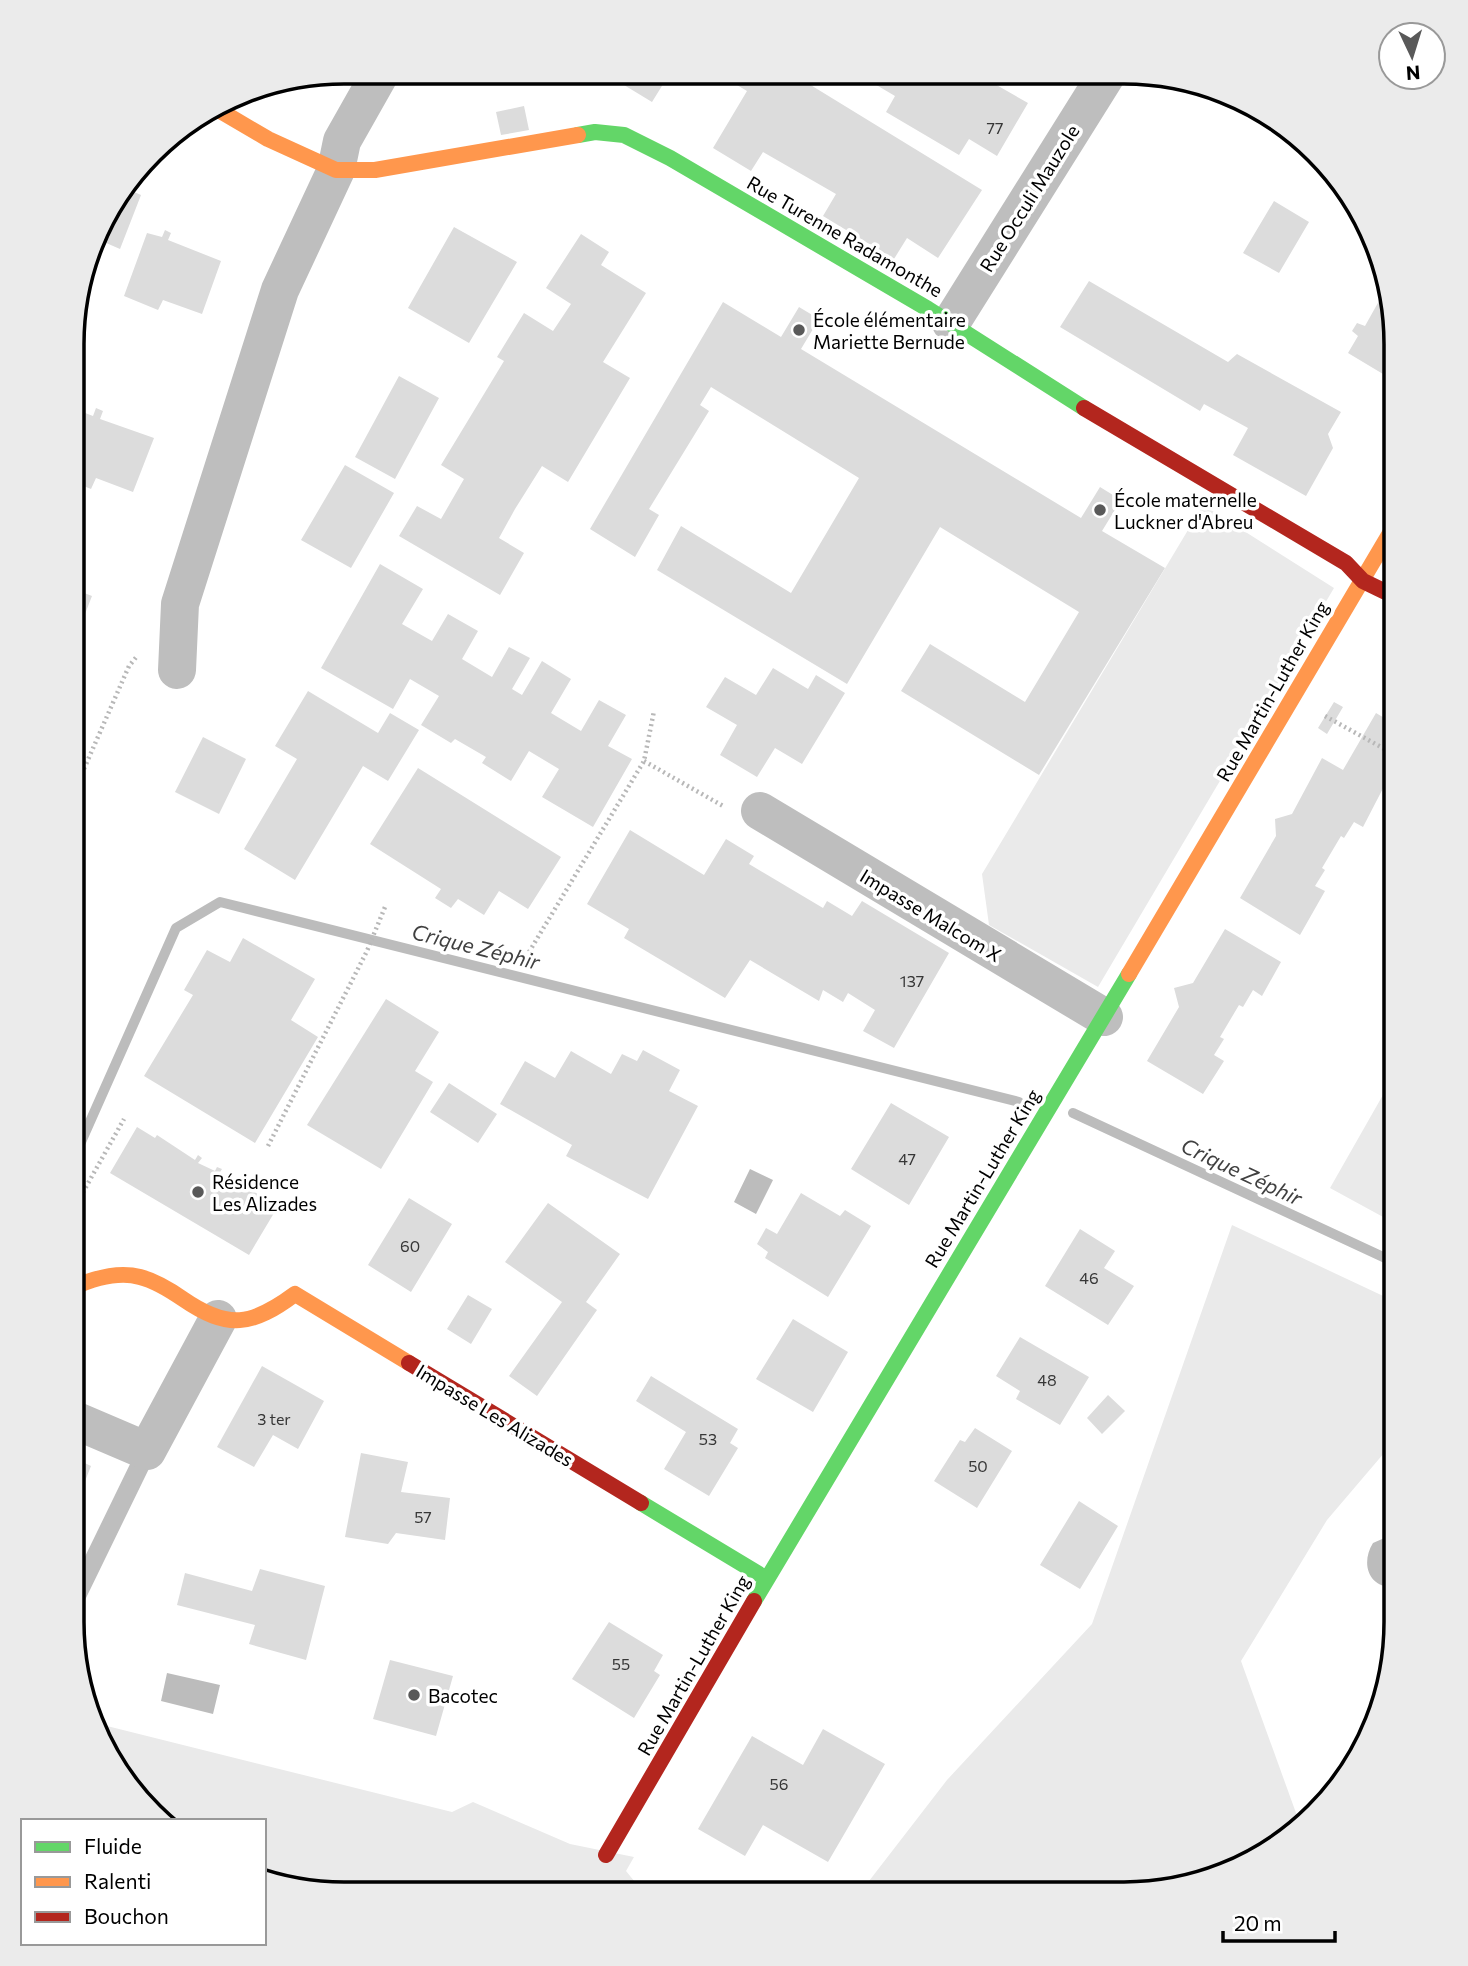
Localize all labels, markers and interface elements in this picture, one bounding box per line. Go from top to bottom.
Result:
north arrow [1377,21,1447,91]
text: N [1405,61,1421,85]
house number: 77 [987,118,1003,137]
street label: Rue Occuli Mauzole [974,120,1084,276]
street label: Rue Turenne Radamonthe [743,171,947,301]
place label: École élémentaire Mariette Bernude [813,308,966,353]
marker: École élémentaire Mariette Bernude [791,322,807,338]
place label: École maternelle Luckner d'Abreu [1114,488,1257,533]
marker: École maternelle Luckner d'Abreu [1092,502,1108,518]
street label: Rue Martin-Luther King [1211,597,1333,785]
street label: Impasse Malcom X [856,864,1006,966]
water label: Crique Zéphir [410,918,543,974]
house number: 137 [900,971,924,990]
street label: Rue Martin-Luther King [920,1085,1044,1271]
water label: Crique Zéphir [1177,1132,1307,1210]
house number: 47 [898,1149,916,1168]
place label: Résidence Les Alizades [212,1170,317,1215]
marker: Résidence Les Alizades [190,1184,206,1200]
house number: 60 [400,1236,420,1255]
house number: 46 [1079,1268,1099,1287]
street label: Impasse Les Alizades [412,1359,578,1471]
house number: 48 [1037,1370,1057,1389]
house number: 3 ter [257,1409,291,1428]
house number: 53 [699,1429,717,1448]
house number: 50 [968,1456,988,1475]
house number: 57 [414,1507,432,1526]
street label: Rue Martin-Luther King [632,1571,754,1759]
house number: 55 [612,1654,630,1673]
place label: Bacotec [428,1684,498,1707]
marker: Bacotec [406,1687,422,1703]
house number: 56 [770,1774,788,1793]
legend [21,1819,266,1945]
text: Fluide [84,1833,142,1858]
text: Ralenti [84,1868,151,1893]
scale bar [1223,1899,1335,1943]
text: Bouchon [84,1903,169,1928]
text: 20 m [1234,1910,1282,1935]

